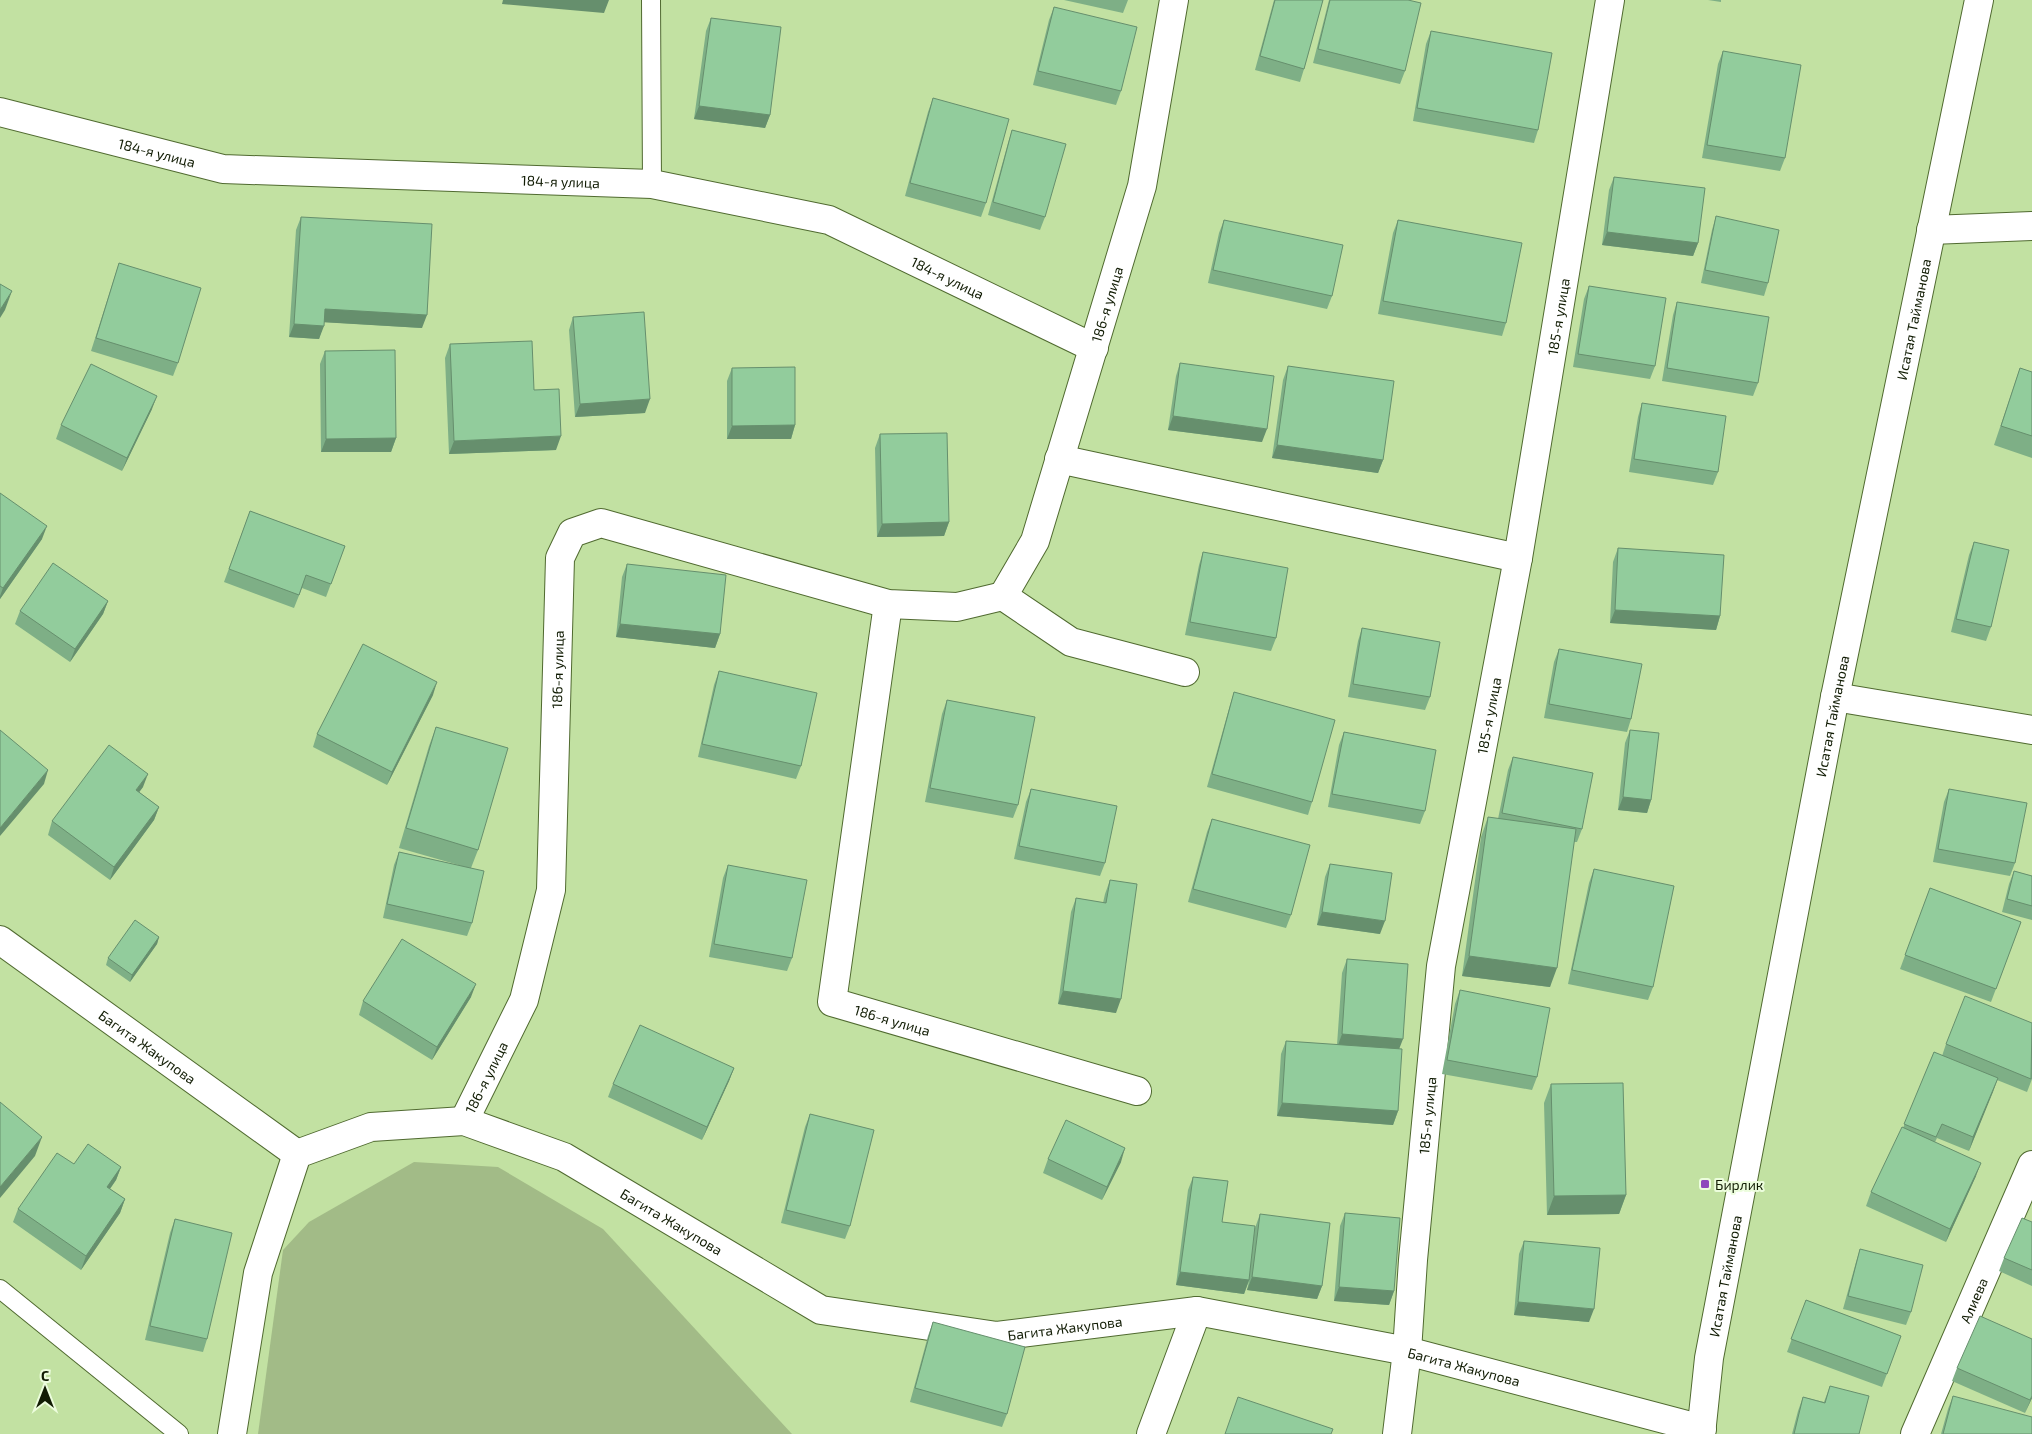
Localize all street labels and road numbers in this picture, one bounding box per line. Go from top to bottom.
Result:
street label: 184-я улица [117,134,197,170]
street label: 184-я улица [521,171,600,191]
street label: 184-я улица [909,253,987,302]
street label: Исатая Тайманова [1892,257,1934,382]
street label: 186-я улица [1087,264,1126,344]
street label: 185-я улица [1543,277,1573,356]
street label: 186-я улица [547,630,567,709]
street label: Исатая Тайманова [1811,654,1852,778]
street label: 185-я улица [1473,676,1504,755]
street label: 186-я улица [853,1001,933,1039]
street label: Багита Жакупова [96,1006,199,1087]
street label: 186-я улица [461,1038,511,1116]
street label: 185-я улица [1415,1076,1439,1155]
street label: Багита Жакупова [618,1184,726,1258]
street label: Исатая Тайманова [1705,1214,1745,1338]
street label: Алиева [1956,1275,1991,1325]
street label: Багита Жакупова [1007,1312,1123,1343]
street label: Багита Жакупова [1406,1343,1522,1389]

